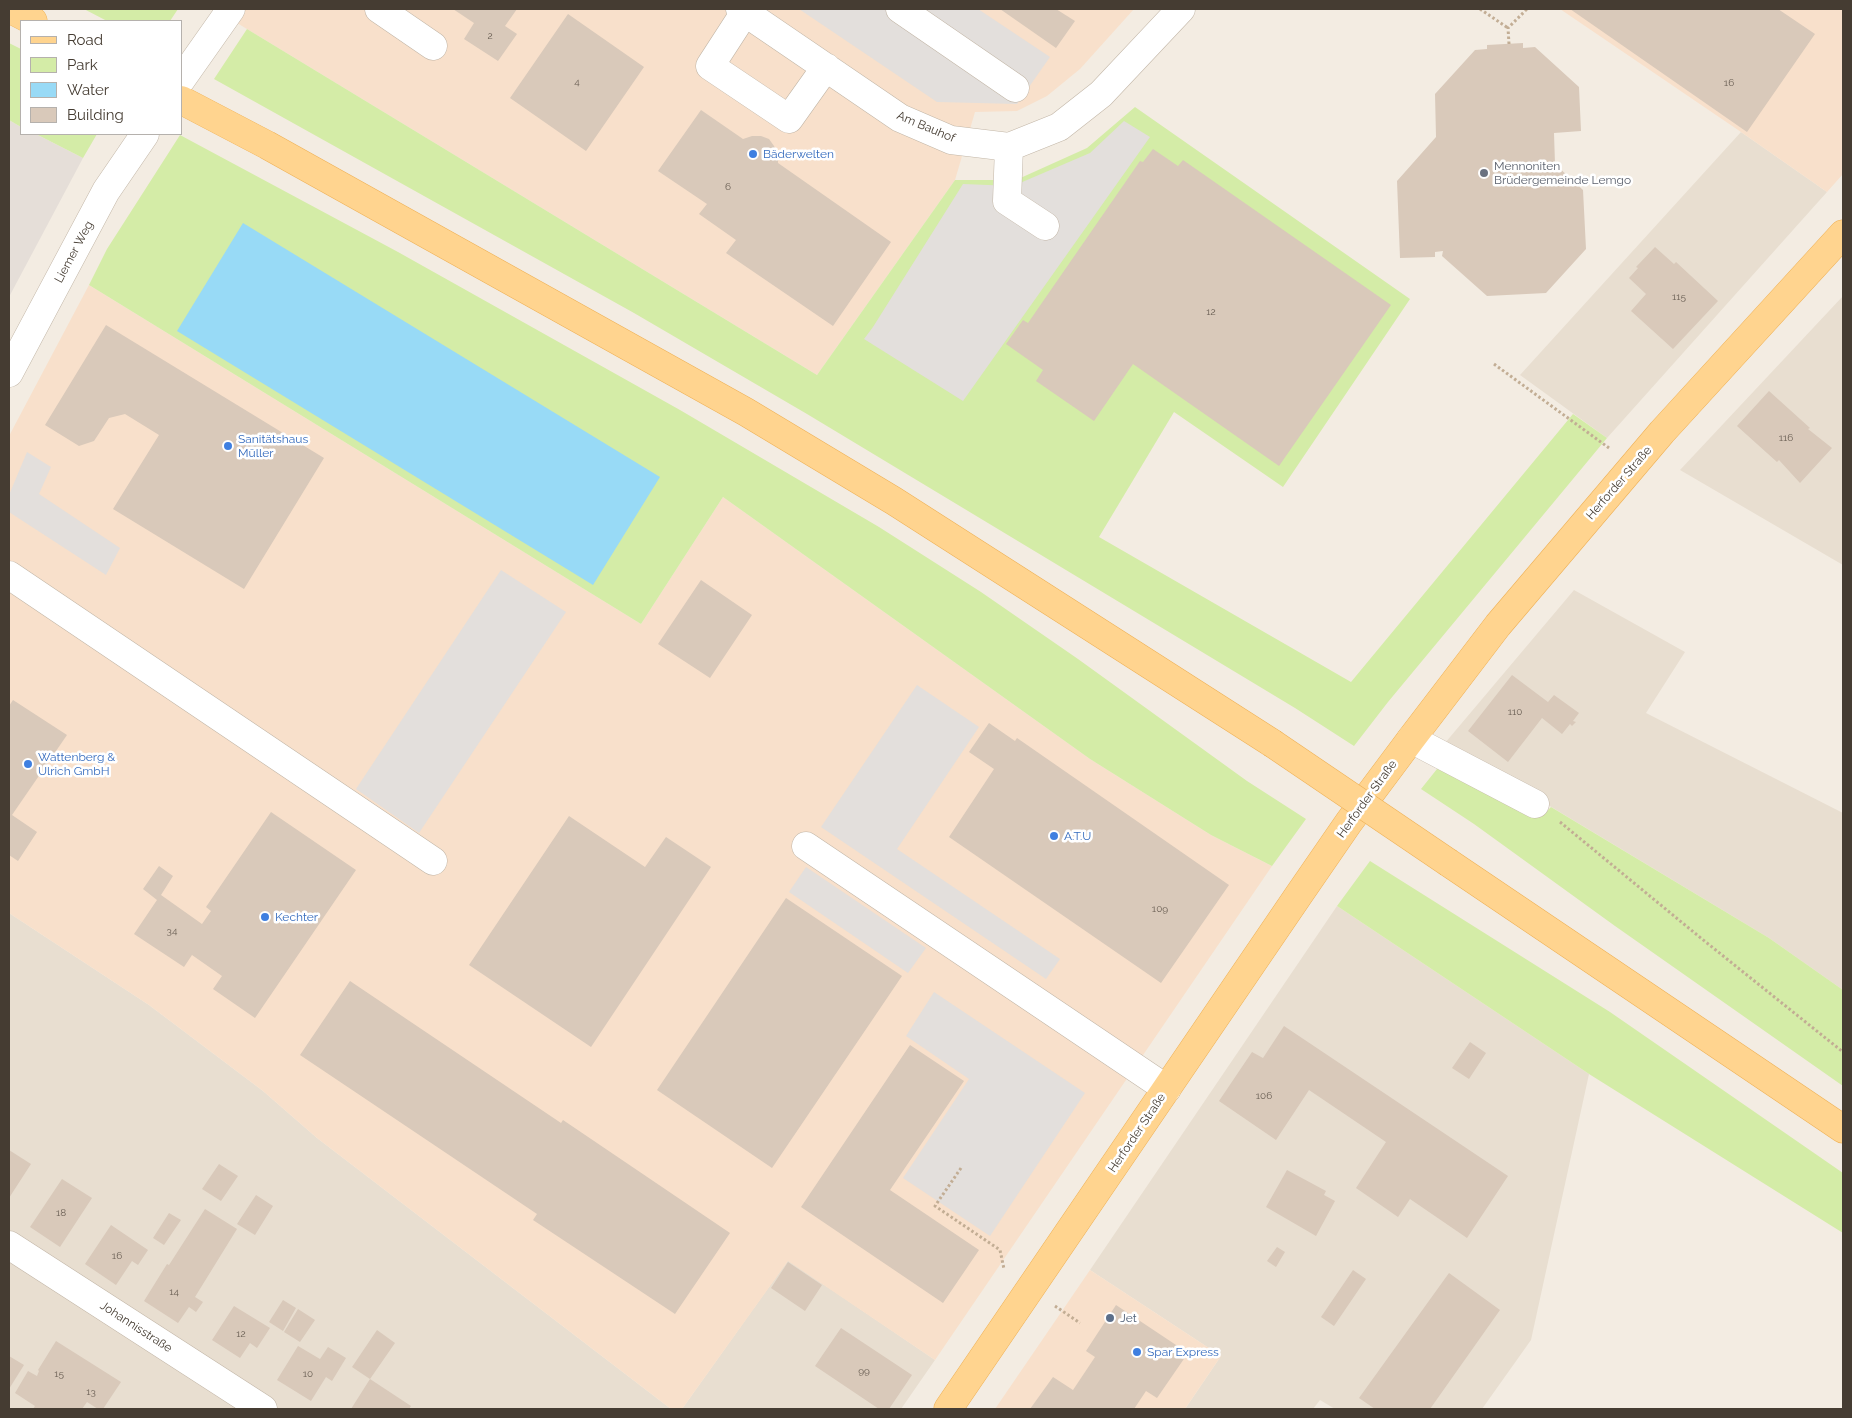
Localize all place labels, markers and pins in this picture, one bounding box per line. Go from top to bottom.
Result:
place label: Bäderwelten [763,147,834,161]
marker: Bäderwelten [747,148,759,160]
place label: Mennoniten Brüdergemeinde Lemgo [1494,159,1631,187]
marker: Mennoniten Brüdergemeinde Lemgo [1478,167,1490,179]
place label: Sanitätshaus Müller [238,432,308,460]
marker: Sanitätshaus Müller [222,440,234,452]
place label: Wattenberg & Ulrich GmbH [38,750,115,778]
marker: Wattenberg & Ulrich GmbH [22,758,34,770]
place label: A.T.U [1064,829,1091,843]
marker: A.T.U [1048,830,1060,842]
place label: Kechter [275,910,318,924]
marker: Kechter [259,911,271,923]
place label: Jet [1120,1311,1137,1325]
marker: Jet [1104,1312,1116,1324]
place label: Spar Express [1147,1345,1219,1359]
marker: Spar Express [1131,1346,1143,1358]

